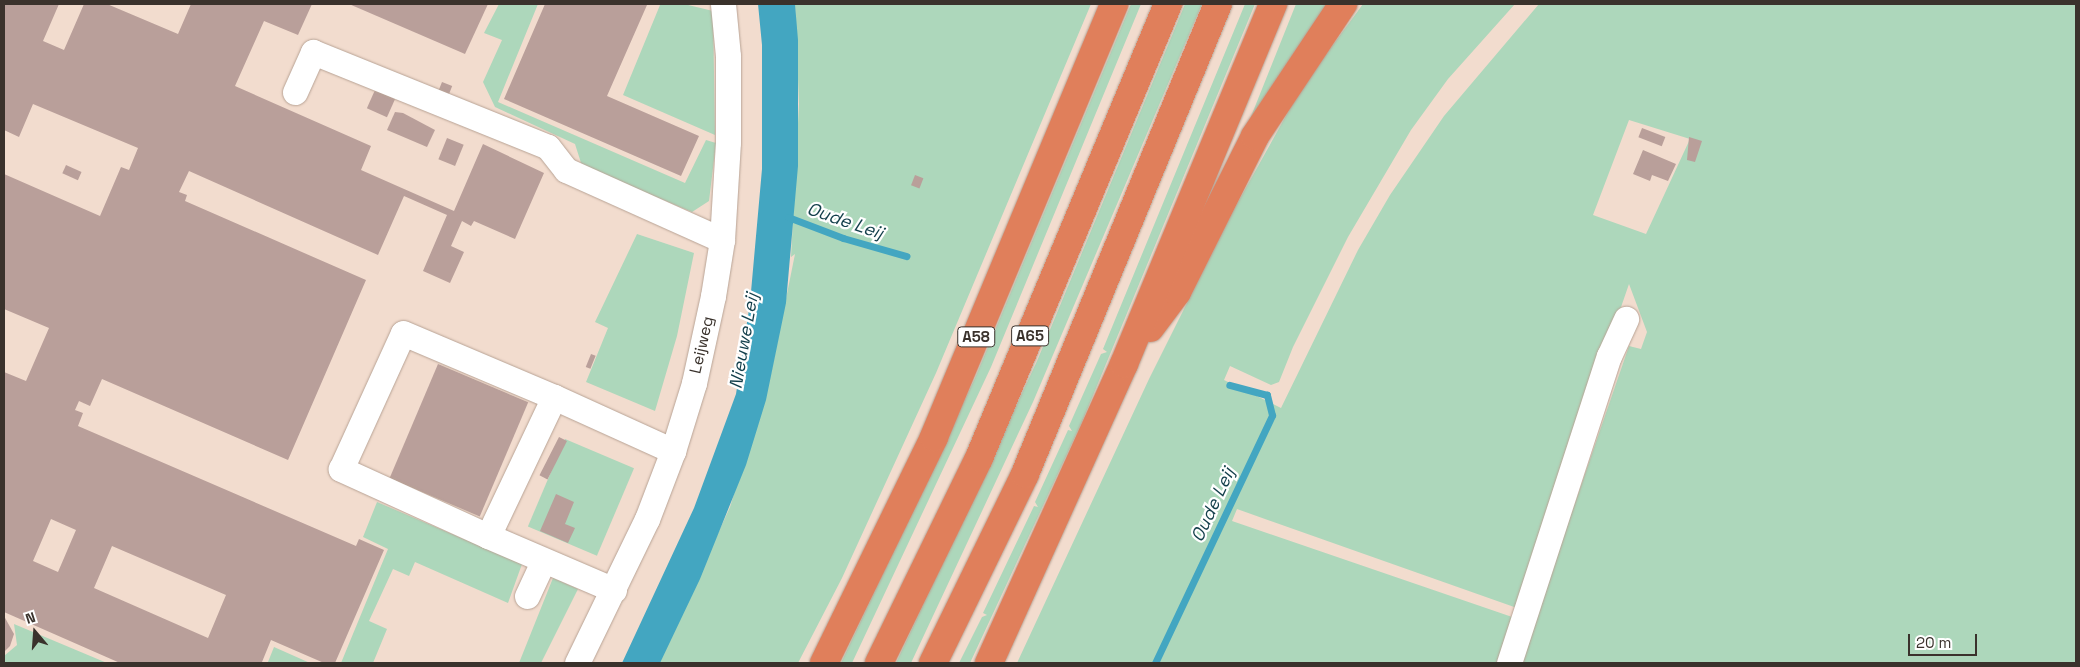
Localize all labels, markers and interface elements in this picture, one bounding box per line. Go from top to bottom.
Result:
water label: Oude Leij [804,198,886,244]
water label: Nieuwe Leij [725,291,763,391]
street label: Leijweg [686,314,718,376]
road number: A58 [956,324,996,350]
road number: A65 [1010,324,1050,348]
water label: Oude Leij [1186,465,1240,545]
north arrow [10,607,60,657]
text: N [23,608,38,628]
scale bar [1910,624,1979,656]
text: 20 m [1916,633,1951,652]

